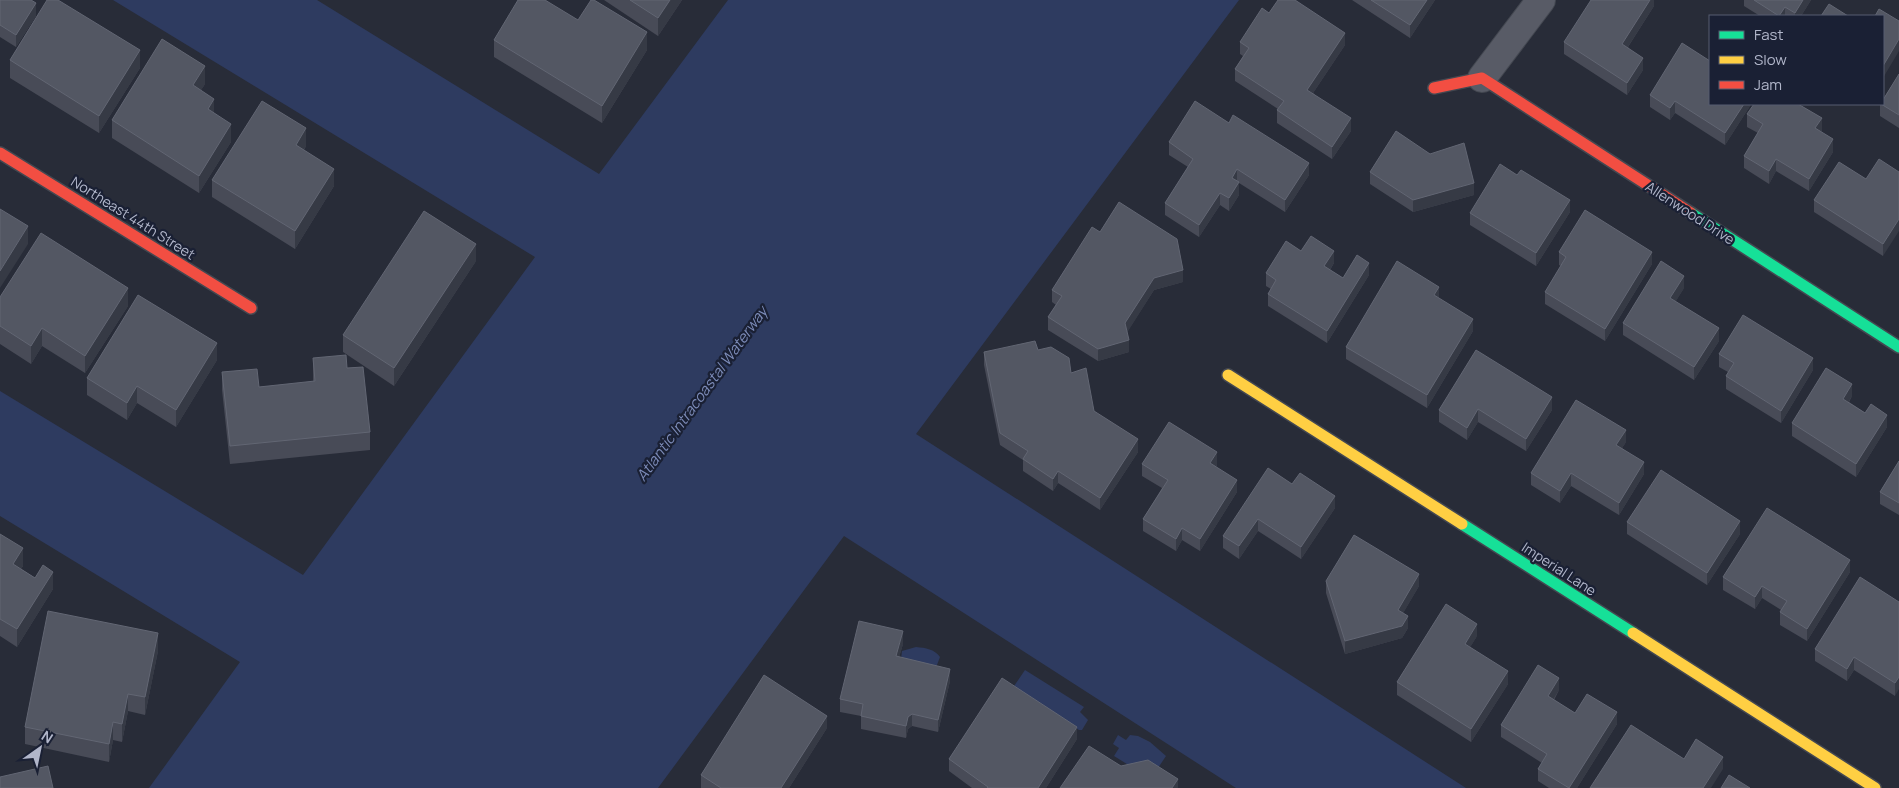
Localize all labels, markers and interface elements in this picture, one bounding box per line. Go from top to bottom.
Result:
legend [1709,15,1884,105]
text: Fast [1754,24,1783,45]
text: Slow [1754,49,1787,70]
text: Jam [1754,74,1782,95]
street label: Northeast 44th Street [68,172,199,264]
street label: Allenwood Drive [1642,177,1738,248]
water label: Atlantic Intracoastal Waterway [631,300,773,485]
street label: Imperial Lane [1518,537,1600,600]
north arrow [15,723,65,773]
text: N [38,726,57,747]

